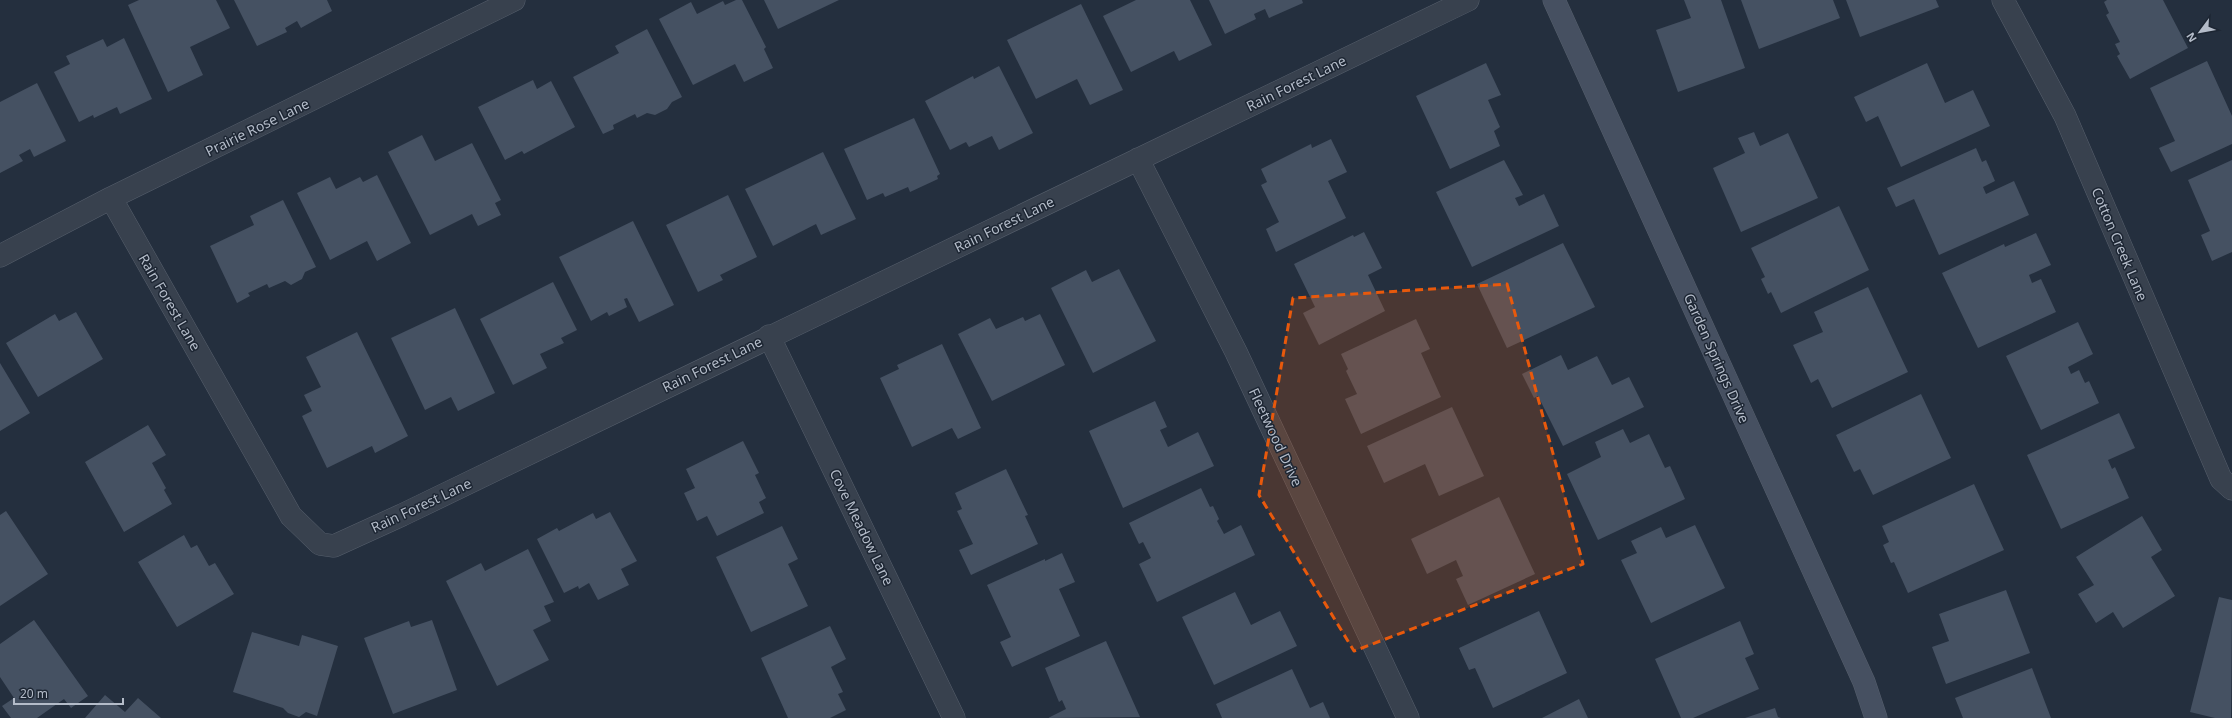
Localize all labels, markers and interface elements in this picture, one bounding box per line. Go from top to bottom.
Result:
north arrow [2180,12,2220,52]
text: N [2182,30,2200,45]
street label: Rain Forest Lane [1243,51,1349,115]
street label: Prairie Rose Lane [202,94,312,160]
street label: Cotton Creek Lane [2088,185,2152,304]
street label: Rain Forest Lane [951,192,1057,256]
street label: Rain Forest Lane [135,250,205,354]
street label: Garden Springs Drive [1680,290,1754,426]
street label: Rain Forest Lane [659,332,765,396]
street label: Fleetwood Drive [1245,385,1307,489]
street label: Cove Meadow Lane [826,466,898,588]
street label: Rain Forest Lane [368,473,474,537]
scale bar [14,680,123,706]
text: 20 m [20,685,48,702]

